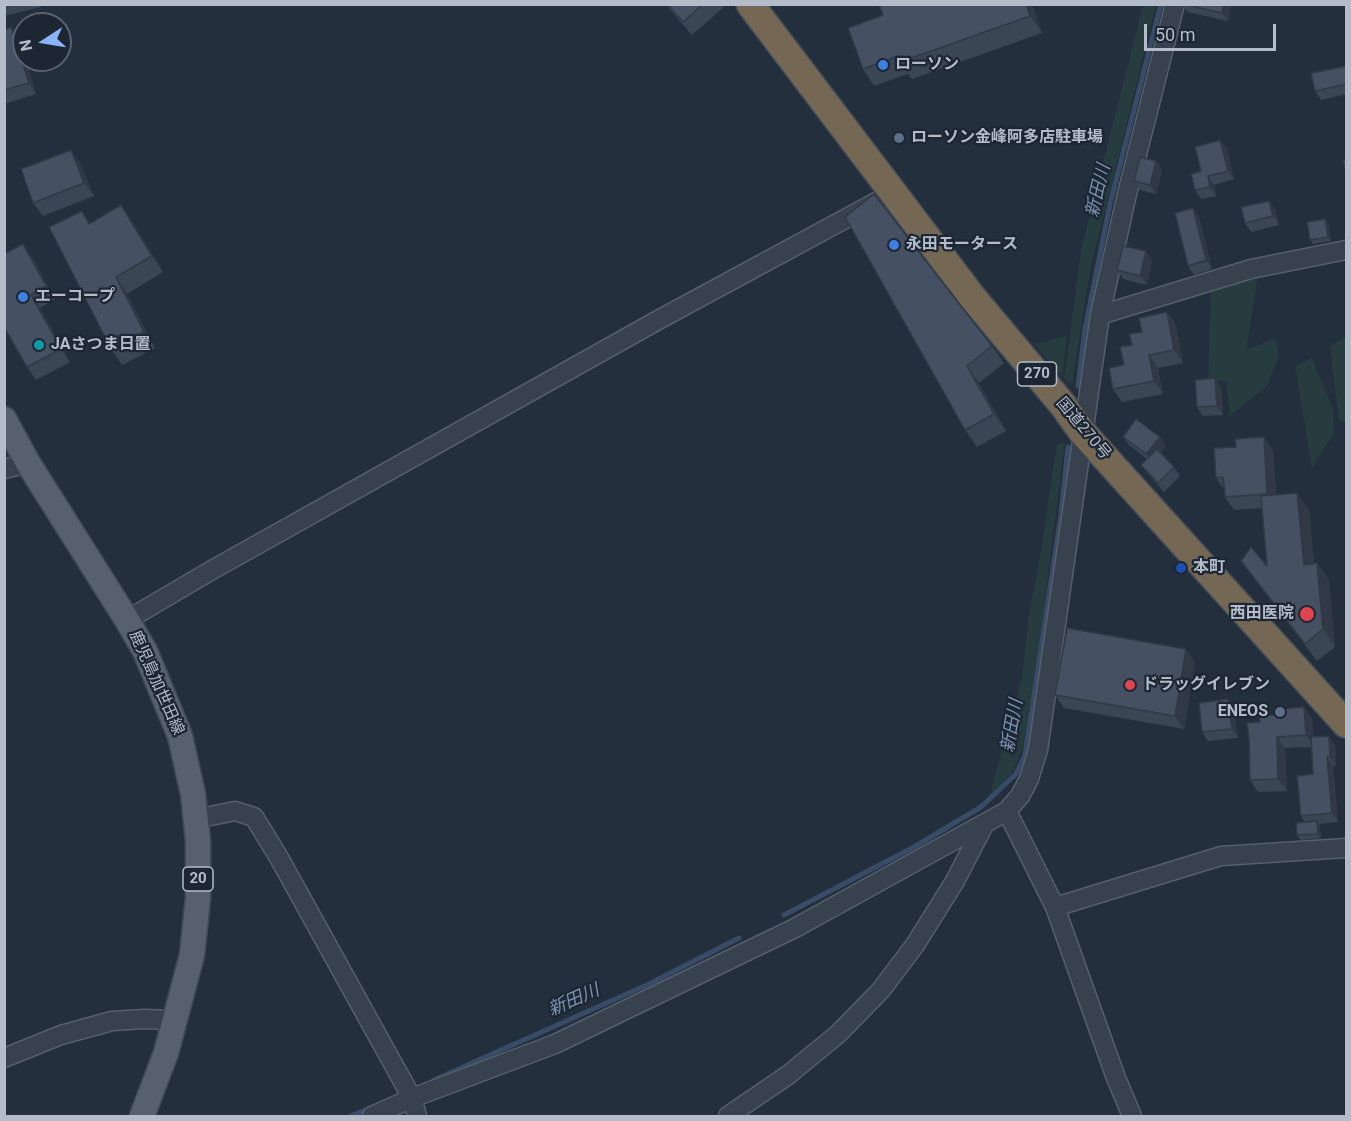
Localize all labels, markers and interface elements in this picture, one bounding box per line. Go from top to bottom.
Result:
north arrow [12,12,72,72]
scale bar [1147,12,1279,50]
text: 50 m [1155,24,1195,45]
text: N [15,38,36,53]
place label: ローソン [895,55,959,75]
marker: ローソン [876,58,890,72]
place label: ローソン金峰阿多店駐車場 [911,128,1103,148]
marker: ローソン金峰阿多店駐車場 [892,131,906,145]
water label: 新田川 [1082,162,1116,220]
place label: 永田モータース [906,235,1018,255]
marker: 永田モータース [887,238,901,252]
place label: エーコープ [35,287,115,307]
marker: エーコープ [16,290,30,304]
place label: JAさつま日置 [51,335,151,355]
marker: JAさつま日置 [32,338,46,352]
road number: 270 [1018,362,1056,386]
street label: 国道270号 [1052,394,1114,464]
place label: 本町 [1193,558,1225,578]
marker: 本町 [1174,561,1188,575]
place label: 西田医院 [1230,604,1294,624]
marker: 西田医院 [1298,605,1316,623]
street label: 鹿児島加世田線 [124,628,188,738]
place label: ドラッグイレブン [1142,675,1270,695]
marker: ドラッグイレブン [1123,678,1137,692]
water label: 新田川 [998,698,1028,754]
place label: ENEOS [1218,702,1268,722]
marker: ENEOS [1273,705,1287,719]
road number: 20 [183,867,213,891]
water label: 新田川 [545,980,603,1022]

